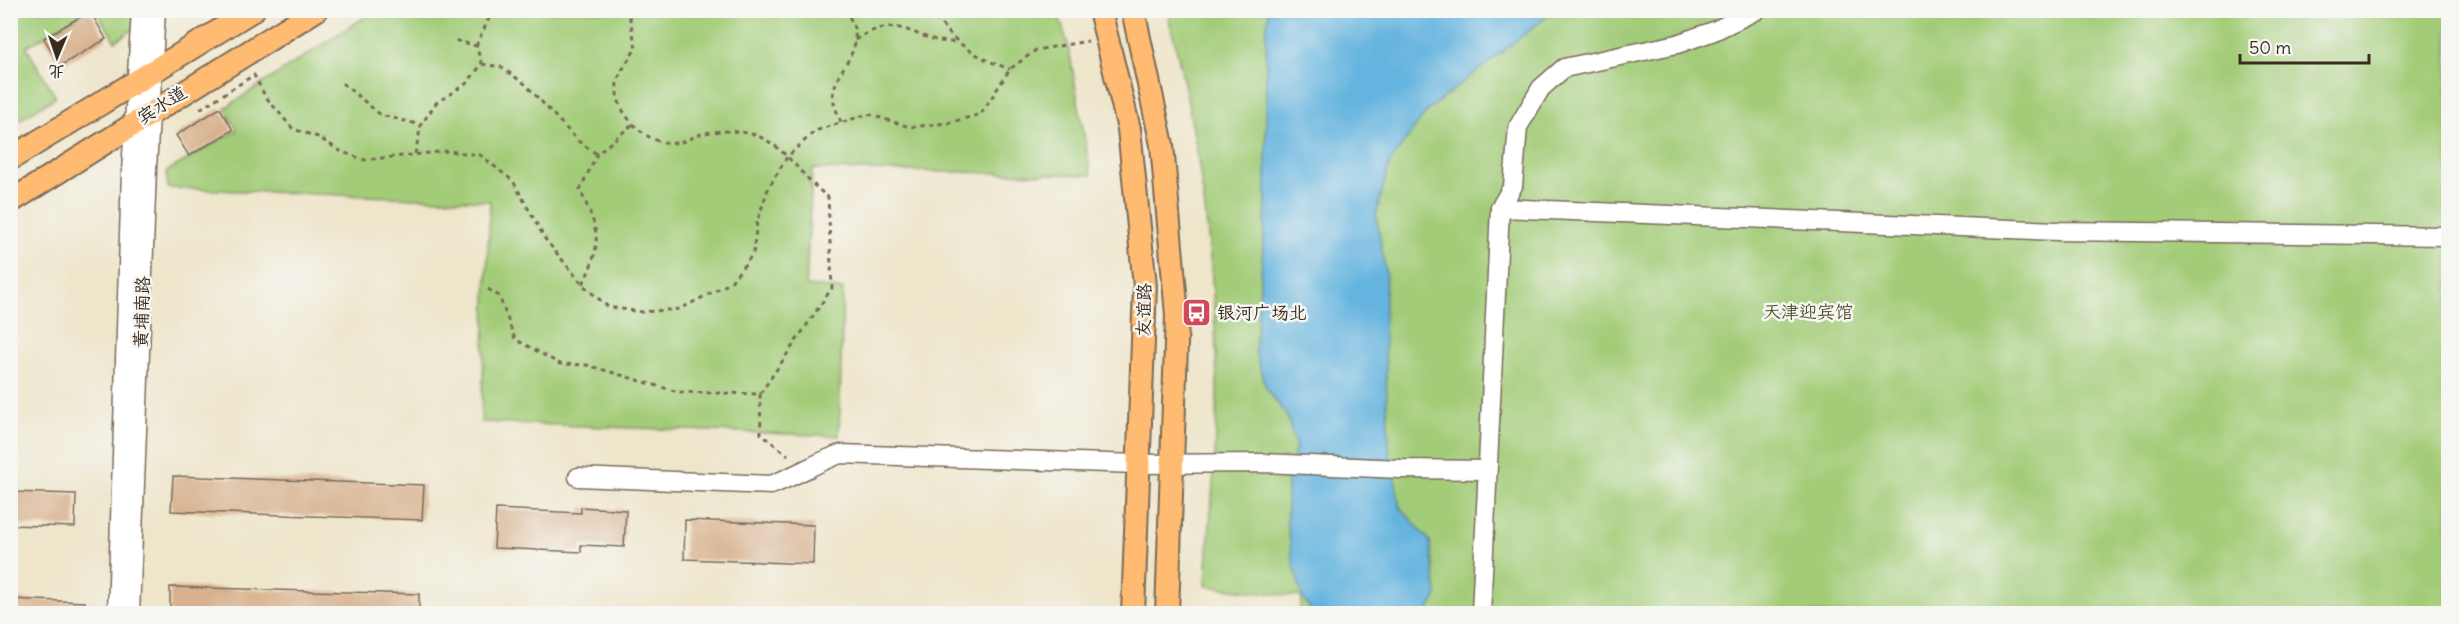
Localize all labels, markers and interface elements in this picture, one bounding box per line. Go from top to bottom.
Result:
north arrow [27,27,87,87]
scale bar [2240,27,2369,65]
text: 50 m [2249,36,2291,59]
text: 北 [48,62,65,82]
street label: 宾水道 [133,81,191,129]
street label: 黄埔南路 [129,276,154,348]
street label: 友谊路 [1132,283,1155,337]
bus stop icon: 银河广场北 [1180,297,1212,329]
park label: 天津迎宾馆 [1763,300,1853,323]
place label: 银河广场北 [1217,301,1307,324]

